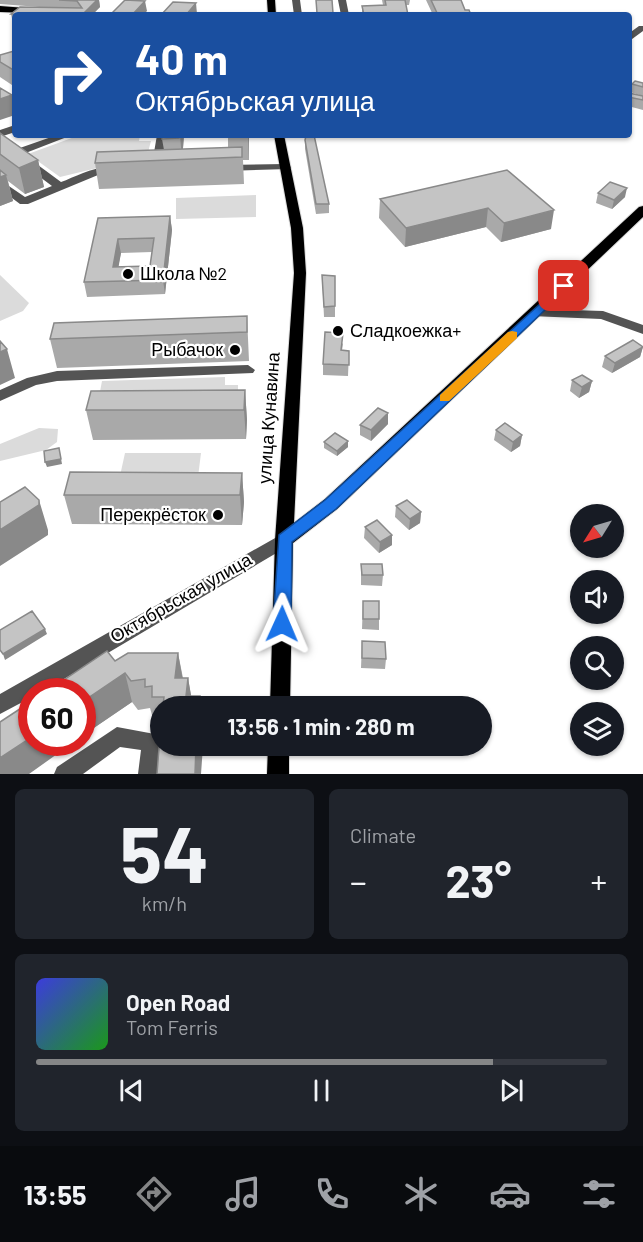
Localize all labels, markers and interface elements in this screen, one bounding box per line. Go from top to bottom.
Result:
text: 40 m [135,33,228,83]
icon: right [36,36,114,114]
text: Октябрьская улица [135,84,375,116]
pin [538,260,589,311]
place label: Школа №2 [140,262,227,284]
marker: Школа №2 [121,267,135,281]
icon: arrive [547,269,580,302]
place label: Сладкоежка+ [350,319,461,341]
marker: Сладкоежка+ [331,324,345,338]
place label: Рыбачок [151,338,223,360]
marker: Рыбачок [228,343,242,357]
street label: улица Кунавина [252,350,284,485]
place label: Перекрёсток [100,503,206,525]
north arrow [570,504,624,558]
map controls [570,504,624,756]
marker: Перекрёсток [211,508,225,522]
street label: Октябрьская улица [106,547,256,647]
button: sound [570,570,624,624]
position arrow [250,592,314,656]
button: search [570,636,624,690]
speed limit sign: 60 [18,678,96,756]
button: layers [570,702,624,756]
text: 13:56 · 1 min · 280 m [227,713,415,739]
text: 54 [120,805,209,899]
text: Climate [350,823,416,847]
text: 23° [446,853,511,907]
text: − [350,861,367,901]
text: + [590,861,607,901]
text: km/h [142,891,187,915]
text: Open Road [126,989,230,1015]
text: Tom Ferris [126,1015,218,1039]
icon: previous [115,1074,148,1107]
icon: pause [305,1074,338,1107]
icon: next [495,1074,528,1107]
icon: directions [133,1173,175,1215]
icon: music [222,1173,264,1215]
icon: phone [311,1173,353,1215]
icon: climate [400,1173,442,1215]
icon: car [489,1173,531,1215]
icon: filters [578,1173,620,1215]
text: 13:55 [23,1178,87,1210]

